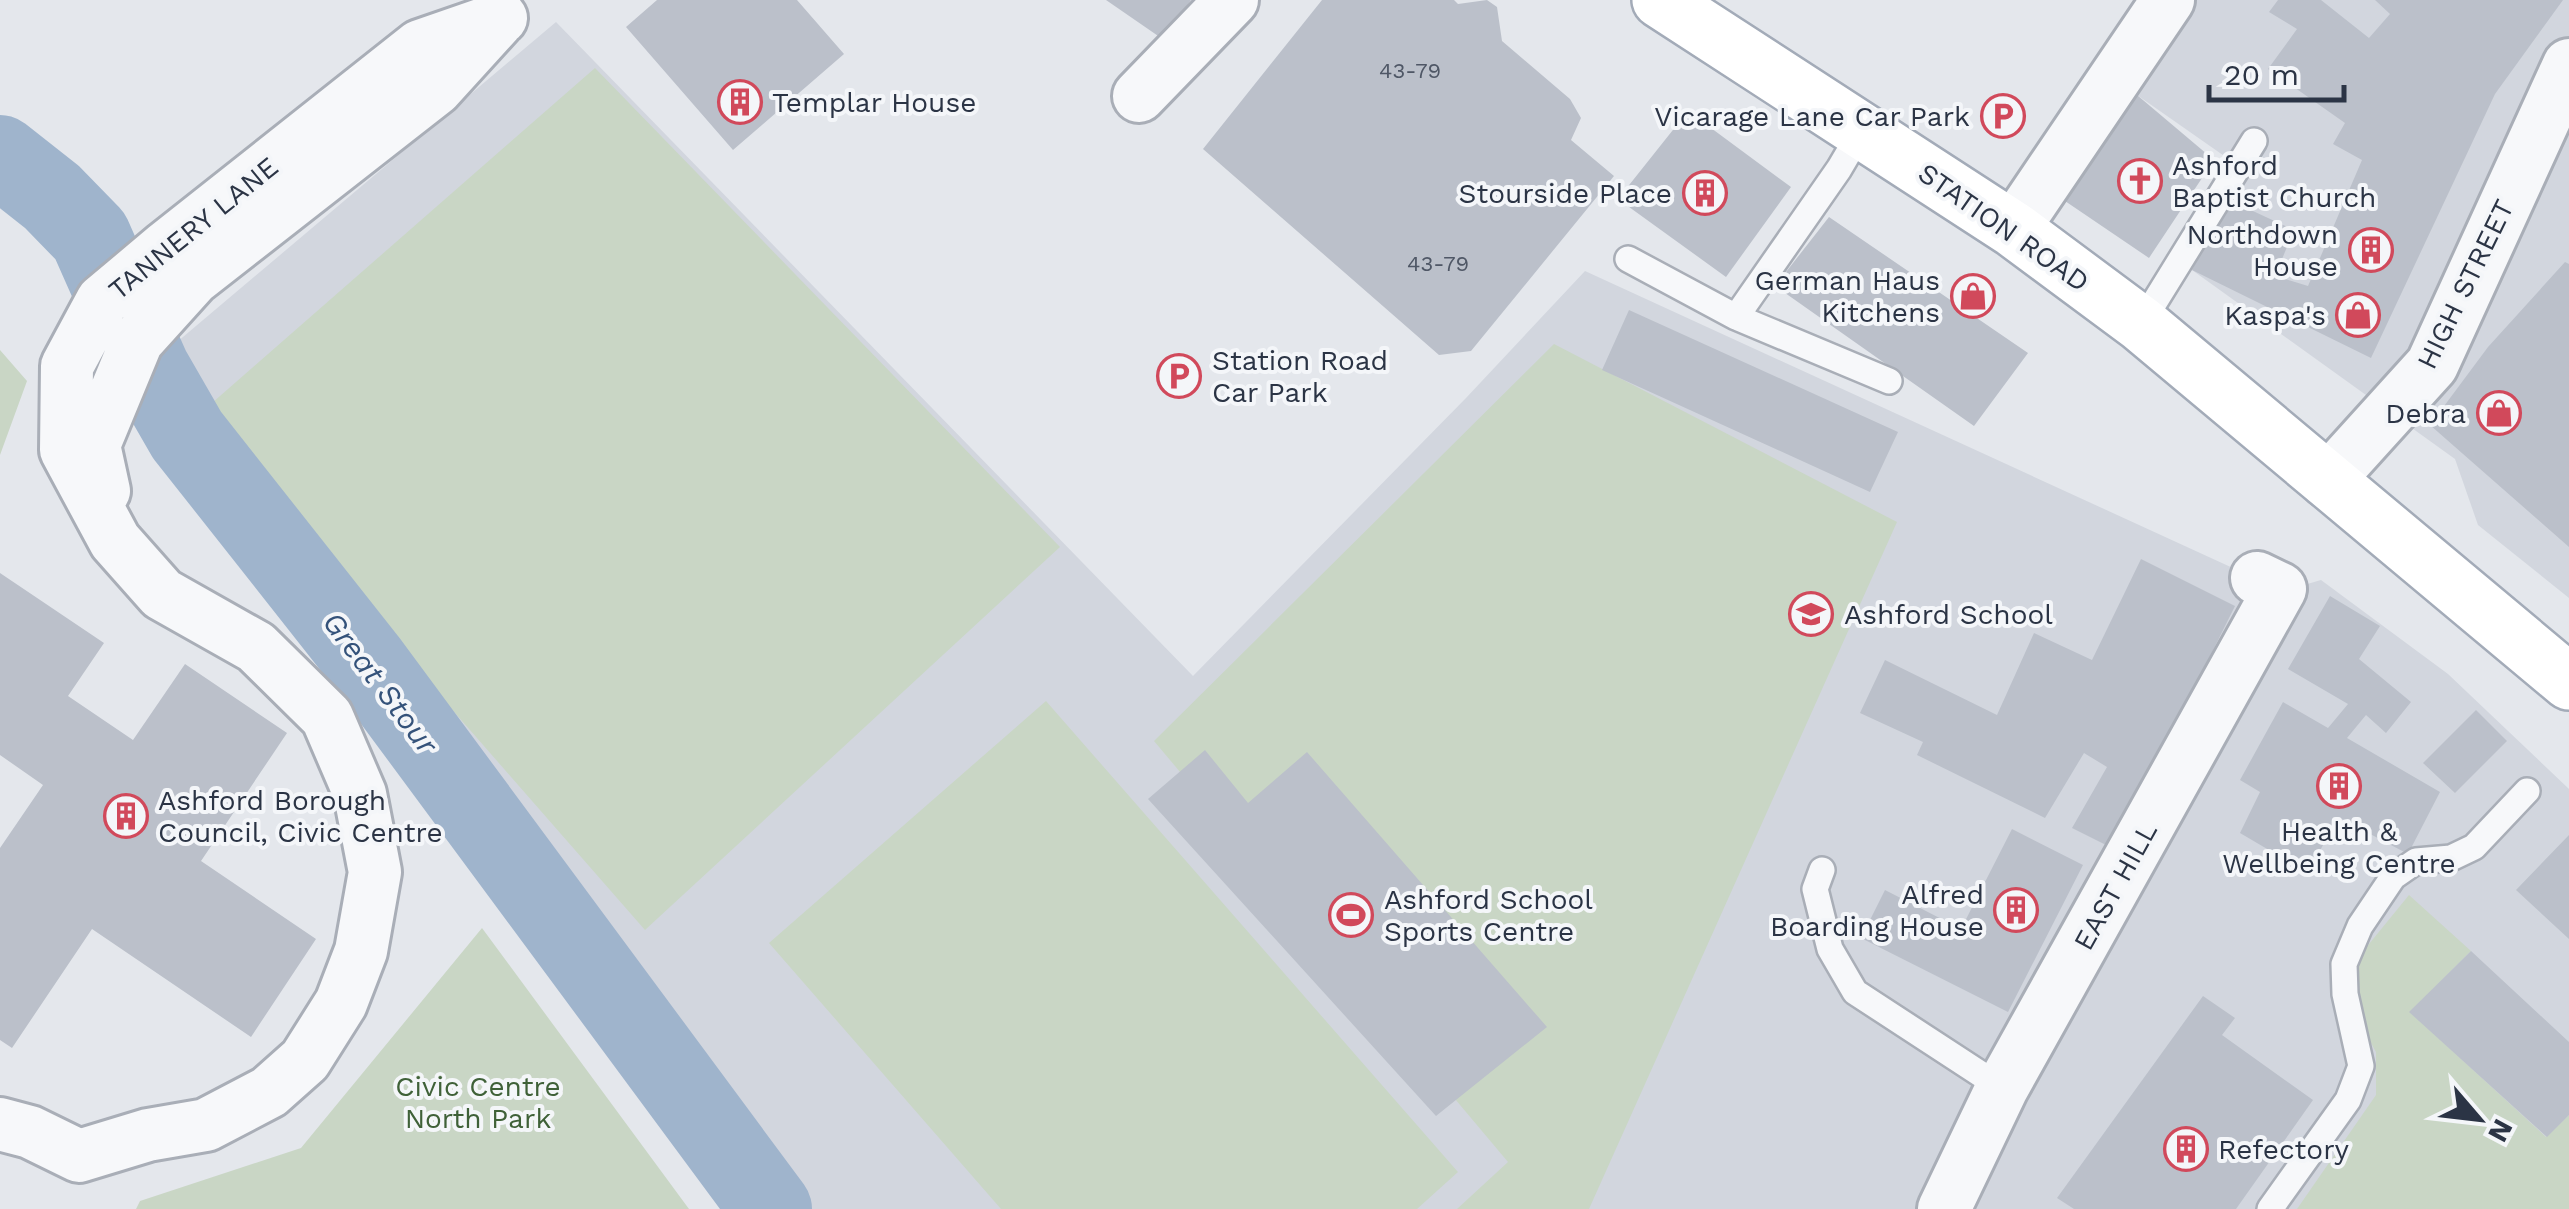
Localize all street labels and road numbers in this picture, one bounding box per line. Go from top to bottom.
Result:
street label: TANNERY LANE [102,150,284,307]
street label: STATION ROAD [1912,156,2096,299]
street label: HIGH STREET [2410,194,2521,374]
street label: EAST HILL [2067,816,2164,956]

